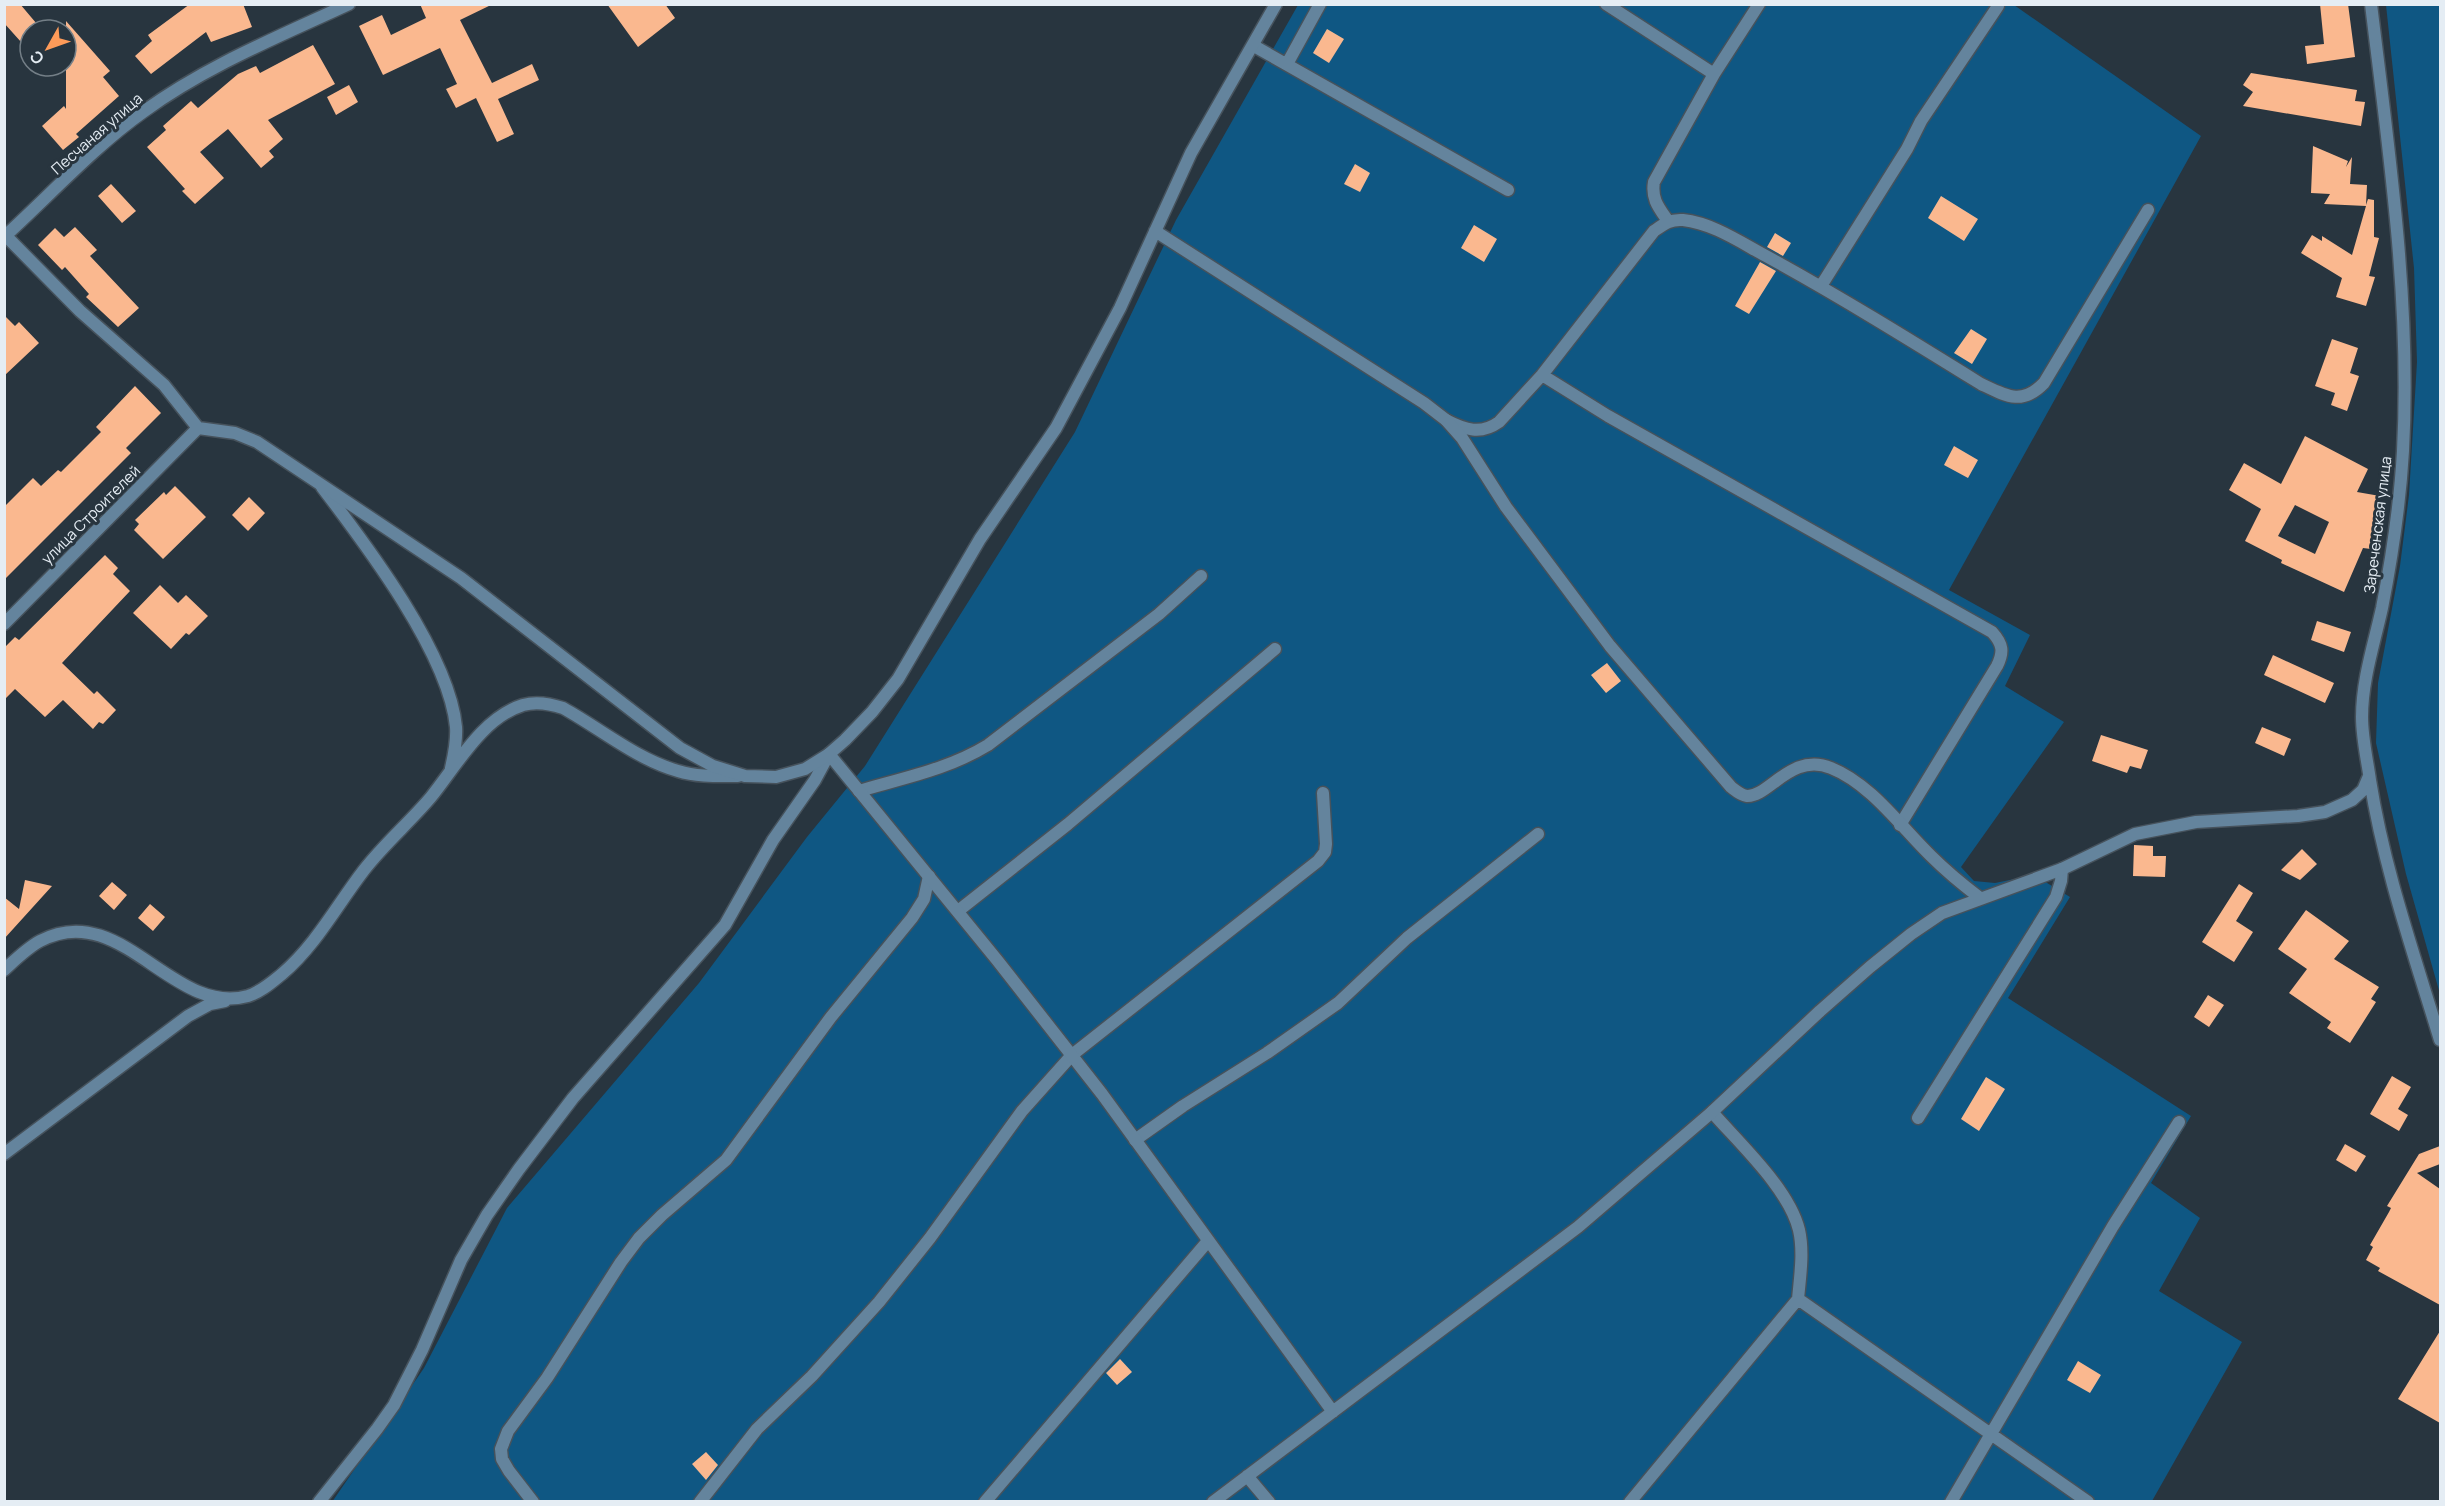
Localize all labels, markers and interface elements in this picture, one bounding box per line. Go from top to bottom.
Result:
north arrow [18,18,78,78]
text: С [24,46,49,69]
street label: Песчаная улица [46,88,147,179]
street label: Зареченская улица [2359,455,2396,595]
street label: улица Строителей [36,460,145,569]

